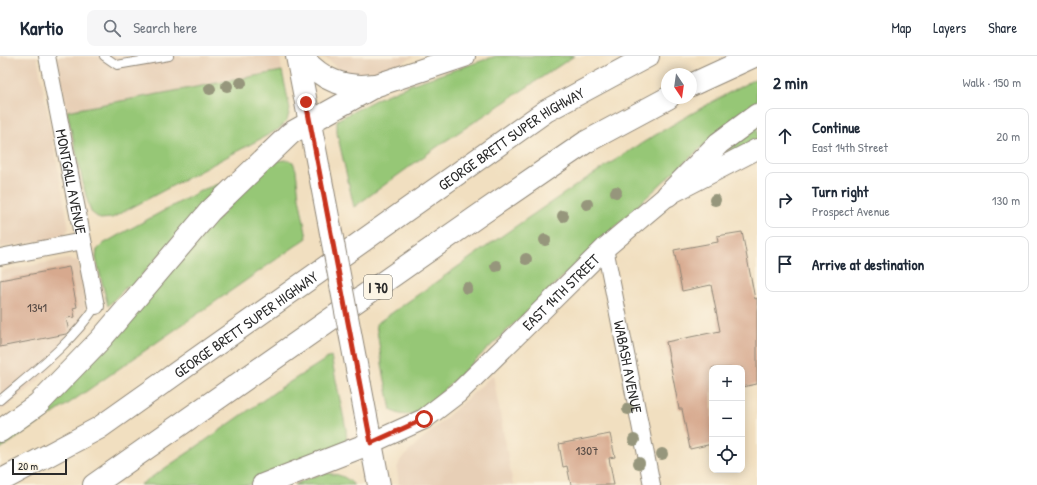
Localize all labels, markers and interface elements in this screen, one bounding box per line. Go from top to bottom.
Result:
search box [87,10,367,46]
text: Kartio [20,15,63,41]
icon: search [101,17,123,39]
text: Search here [133,17,197,38]
text: Map [891,18,911,37]
text: Layers [933,18,966,37]
text: Share [988,18,1017,37]
north arrow [661,68,697,104]
text: 2 min [773,71,808,94]
text: Walk · 150 m [963,73,1021,91]
street label: GEORGE BRETT SUPER HIGHWAY [434,82,588,195]
route end [297,93,315,111]
text: Continue [812,117,860,138]
icon: ahead [774,125,796,147]
street label: MONTGALL AVENUE [51,127,92,236]
text: 20 m [996,127,1020,145]
text: East 14th Street [812,138,888,156]
text: Turn right [812,181,868,202]
icon: right [774,189,796,211]
text: 130 m [992,191,1020,209]
text: Prospect Avenue [812,202,890,220]
street label: EAST 14TH STREET [517,248,605,335]
icon: arrive [774,253,796,275]
text: Arrive at destination [812,254,924,275]
street label: GEORGE BRETT SUPER HIGHWAY [169,265,322,382]
road number: I 70 [364,275,392,299]
house number: 1341 [27,298,47,316]
street label: WABASH AVENUE [609,318,648,415]
map controls [709,365,745,473]
button: + [709,365,745,401]
button: − [709,401,745,437]
route start [415,410,433,428]
button: locate [709,437,745,473]
house number: 1307 [576,441,598,459]
scale bar [12,457,67,476]
text: 20 m [18,459,38,473]

